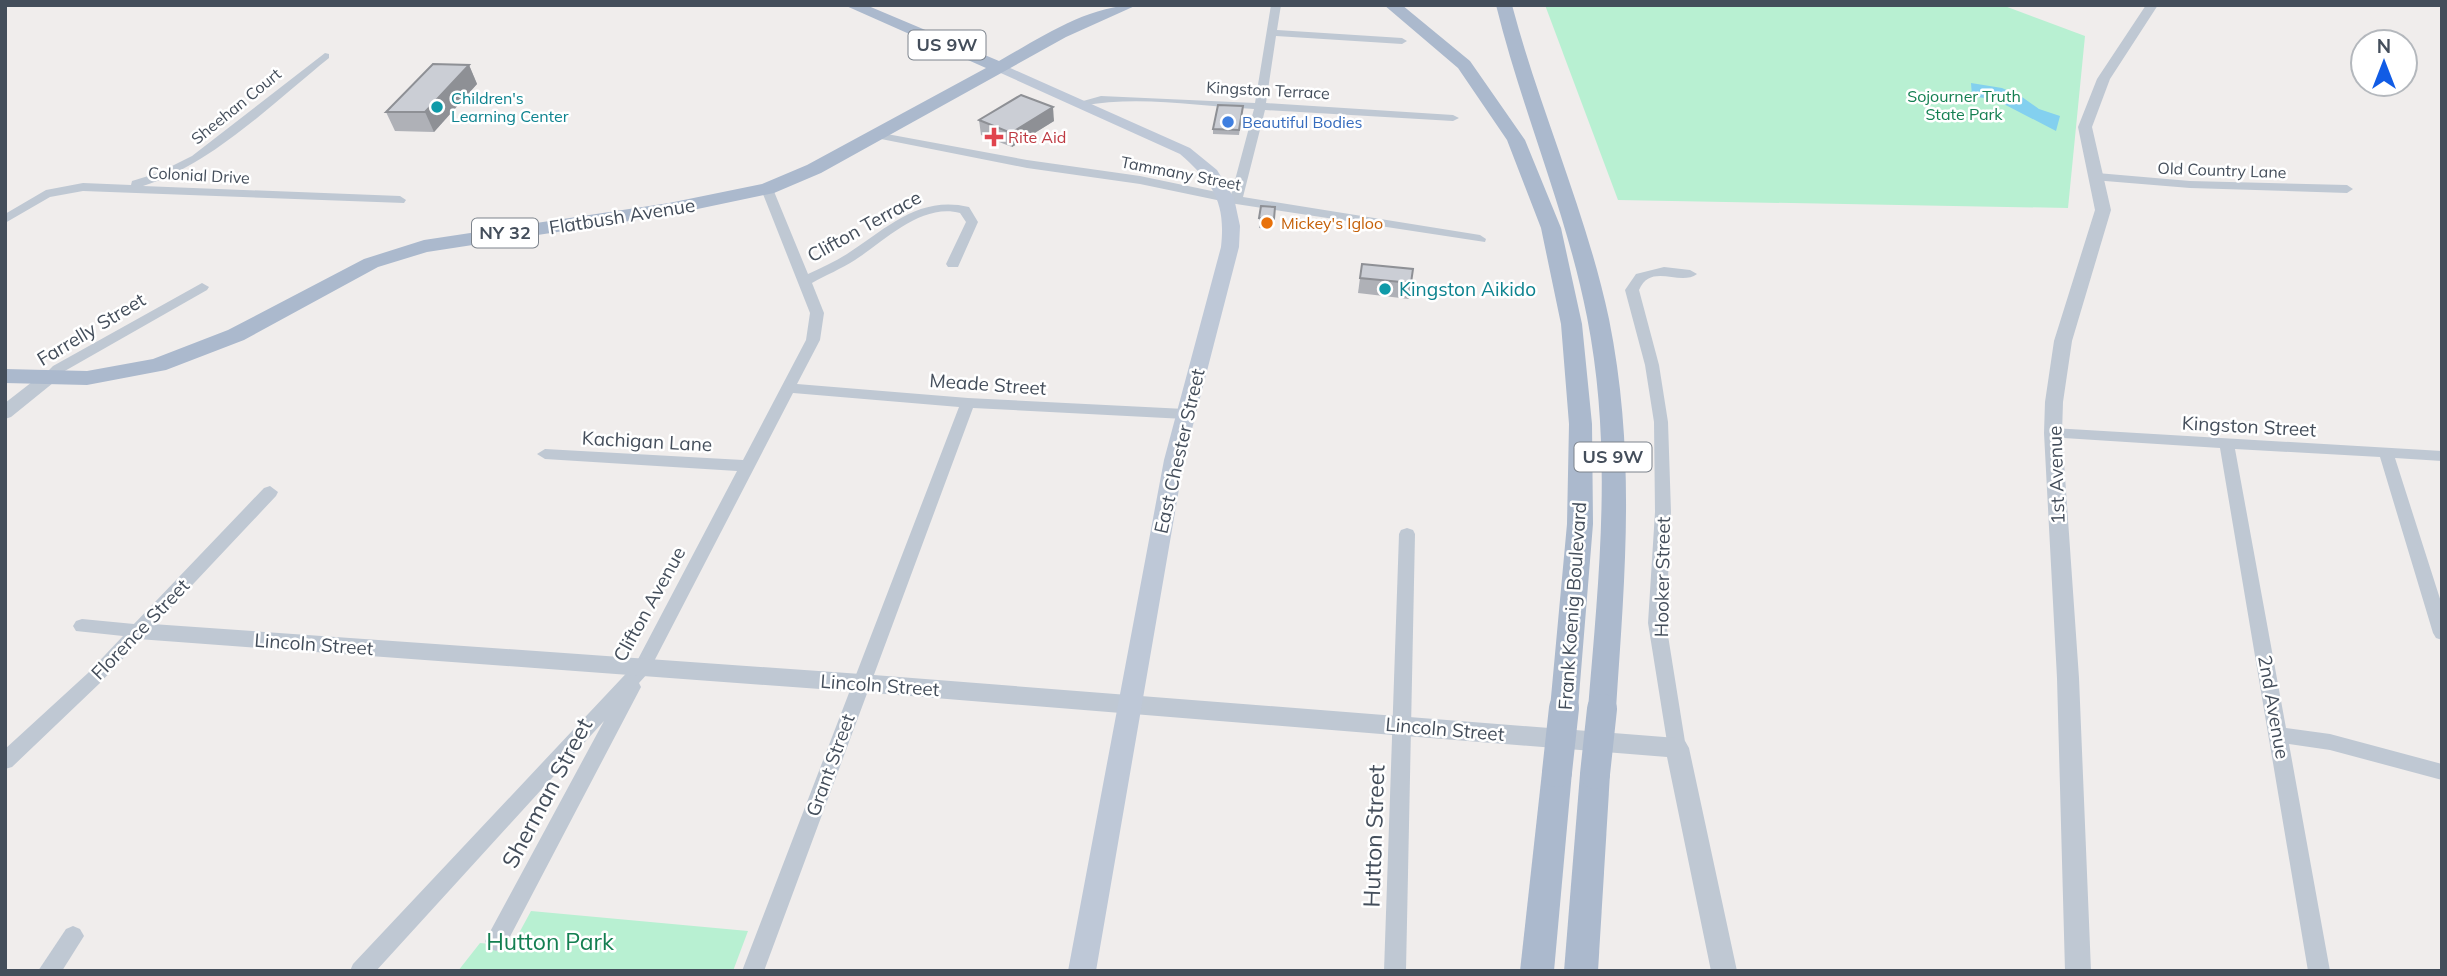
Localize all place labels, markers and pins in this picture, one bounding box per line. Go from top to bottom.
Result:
place label: Children's Learning Center [451,88,569,126]
marker: Children's Learning Center [429,99,445,115]
place label: Beautiful Bodies [1242,112,1363,132]
marker: Beautiful Bodies [1220,114,1236,130]
place label: Rite Aid [1008,127,1066,147]
marker: Rite Aid [986,129,1002,145]
place label: Mickey's Igloo [1281,213,1383,233]
marker: Mickey's Igloo [1259,215,1275,231]
place label: Kingston Aikido [1399,277,1536,301]
marker: Kingston Aikido [1377,281,1393,297]

